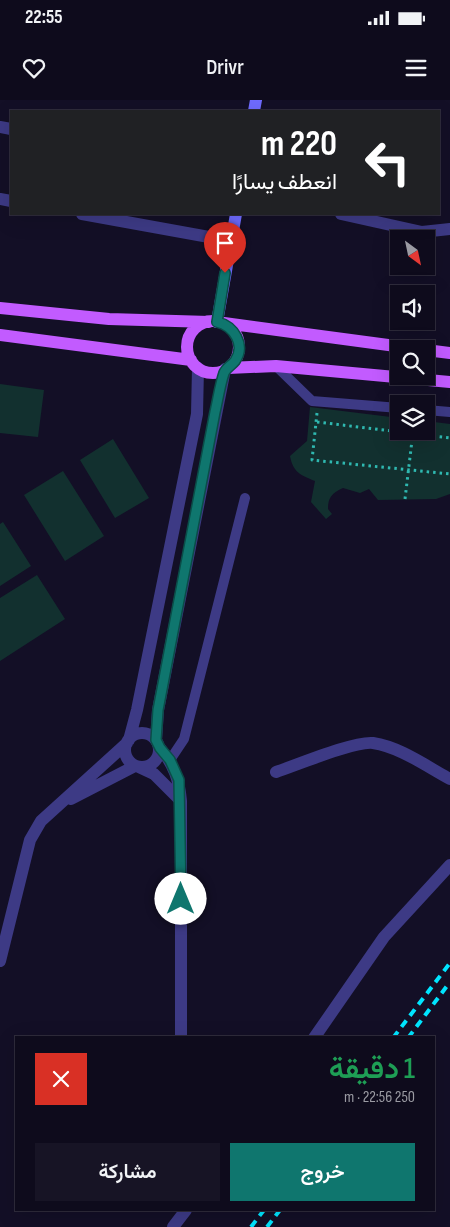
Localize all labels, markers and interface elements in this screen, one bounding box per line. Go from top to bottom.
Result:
text: 22:55 [25,6,63,29]
icon: heart [20,54,48,82]
text: Drivr [206,54,244,81]
icon: menu [402,54,430,82]
text: 220 m [261,123,337,166]
icon: left [355,130,420,195]
text: انعطف يسارًا [232,169,337,196]
pin [204,222,246,273]
icon: arrive [211,229,239,257]
north arrow [390,230,435,275]
map controls [390,230,435,440]
button: sound [390,285,435,330]
button: search [390,340,435,385]
button: layers [390,395,435,440]
position arrow [154,872,206,924]
text: 1 دقيقة [329,1051,415,1087]
button: close [35,1053,87,1105]
text: 250 m · 22:56 [344,1088,415,1107]
button: مشاركة [35,1143,220,1201]
button: خروج [230,1143,415,1201]

